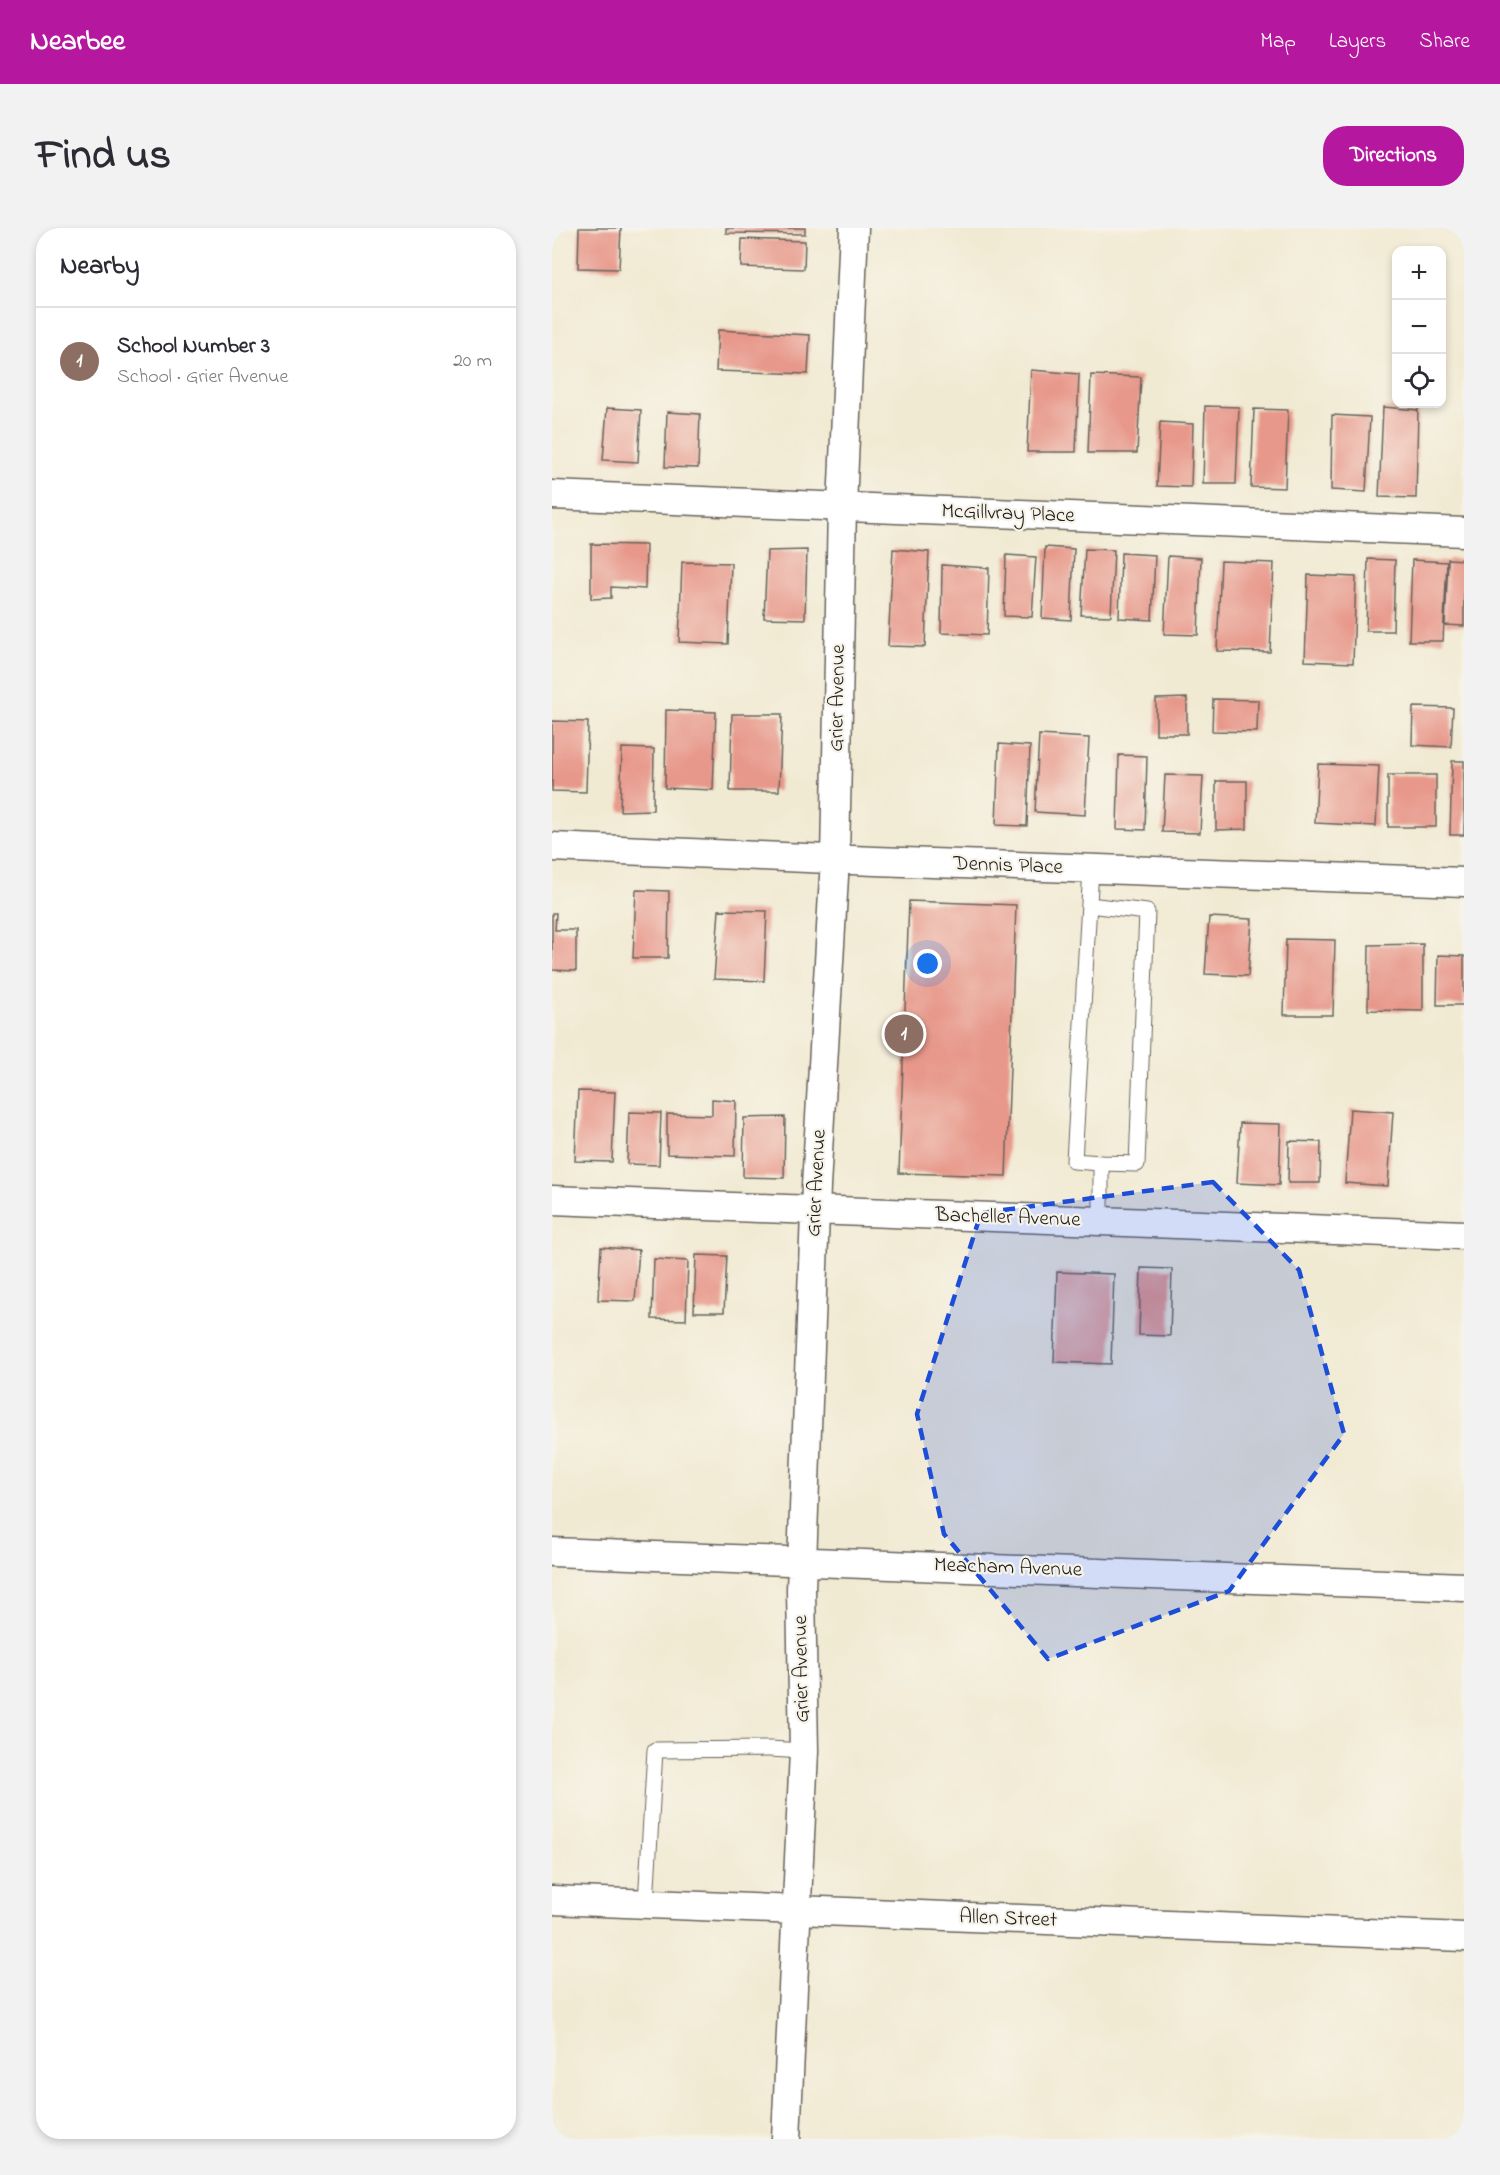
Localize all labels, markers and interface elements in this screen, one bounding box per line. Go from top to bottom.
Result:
text: Nearbee [30,22,125,63]
text: Map [1260,27,1296,57]
text: Layers [1329,27,1386,57]
text: Share [1419,27,1470,57]
text: Find us [36,126,171,187]
button: Directions [1323,126,1464,186]
map controls [1392,246,1446,408]
button: + [1392,246,1446,300]
text: Nearby [60,248,139,286]
button: − [1392,300,1446,354]
text: School Number 3 [117,331,270,363]
text: 1 [76,347,83,376]
text: 20 m [453,347,492,376]
button: locate [1392,354,1446,408]
text: School · Grier Avenue [117,363,288,392]
street label: McGillvray Place [941,497,1076,533]
street label: Grier Avenue [822,643,854,752]
street label: Dennis Place [952,849,1064,883]
your location [913,949,942,978]
pin: 1 [884,1012,924,1056]
street label: Grier Avenue [799,1128,835,1237]
street label: Bacheller Avenue [934,1200,1082,1236]
street label: Meacham Avenue [933,1550,1083,1586]
street label: Grier Avenue [786,1614,818,1723]
street label: Allen Street [959,1902,1057,1936]

